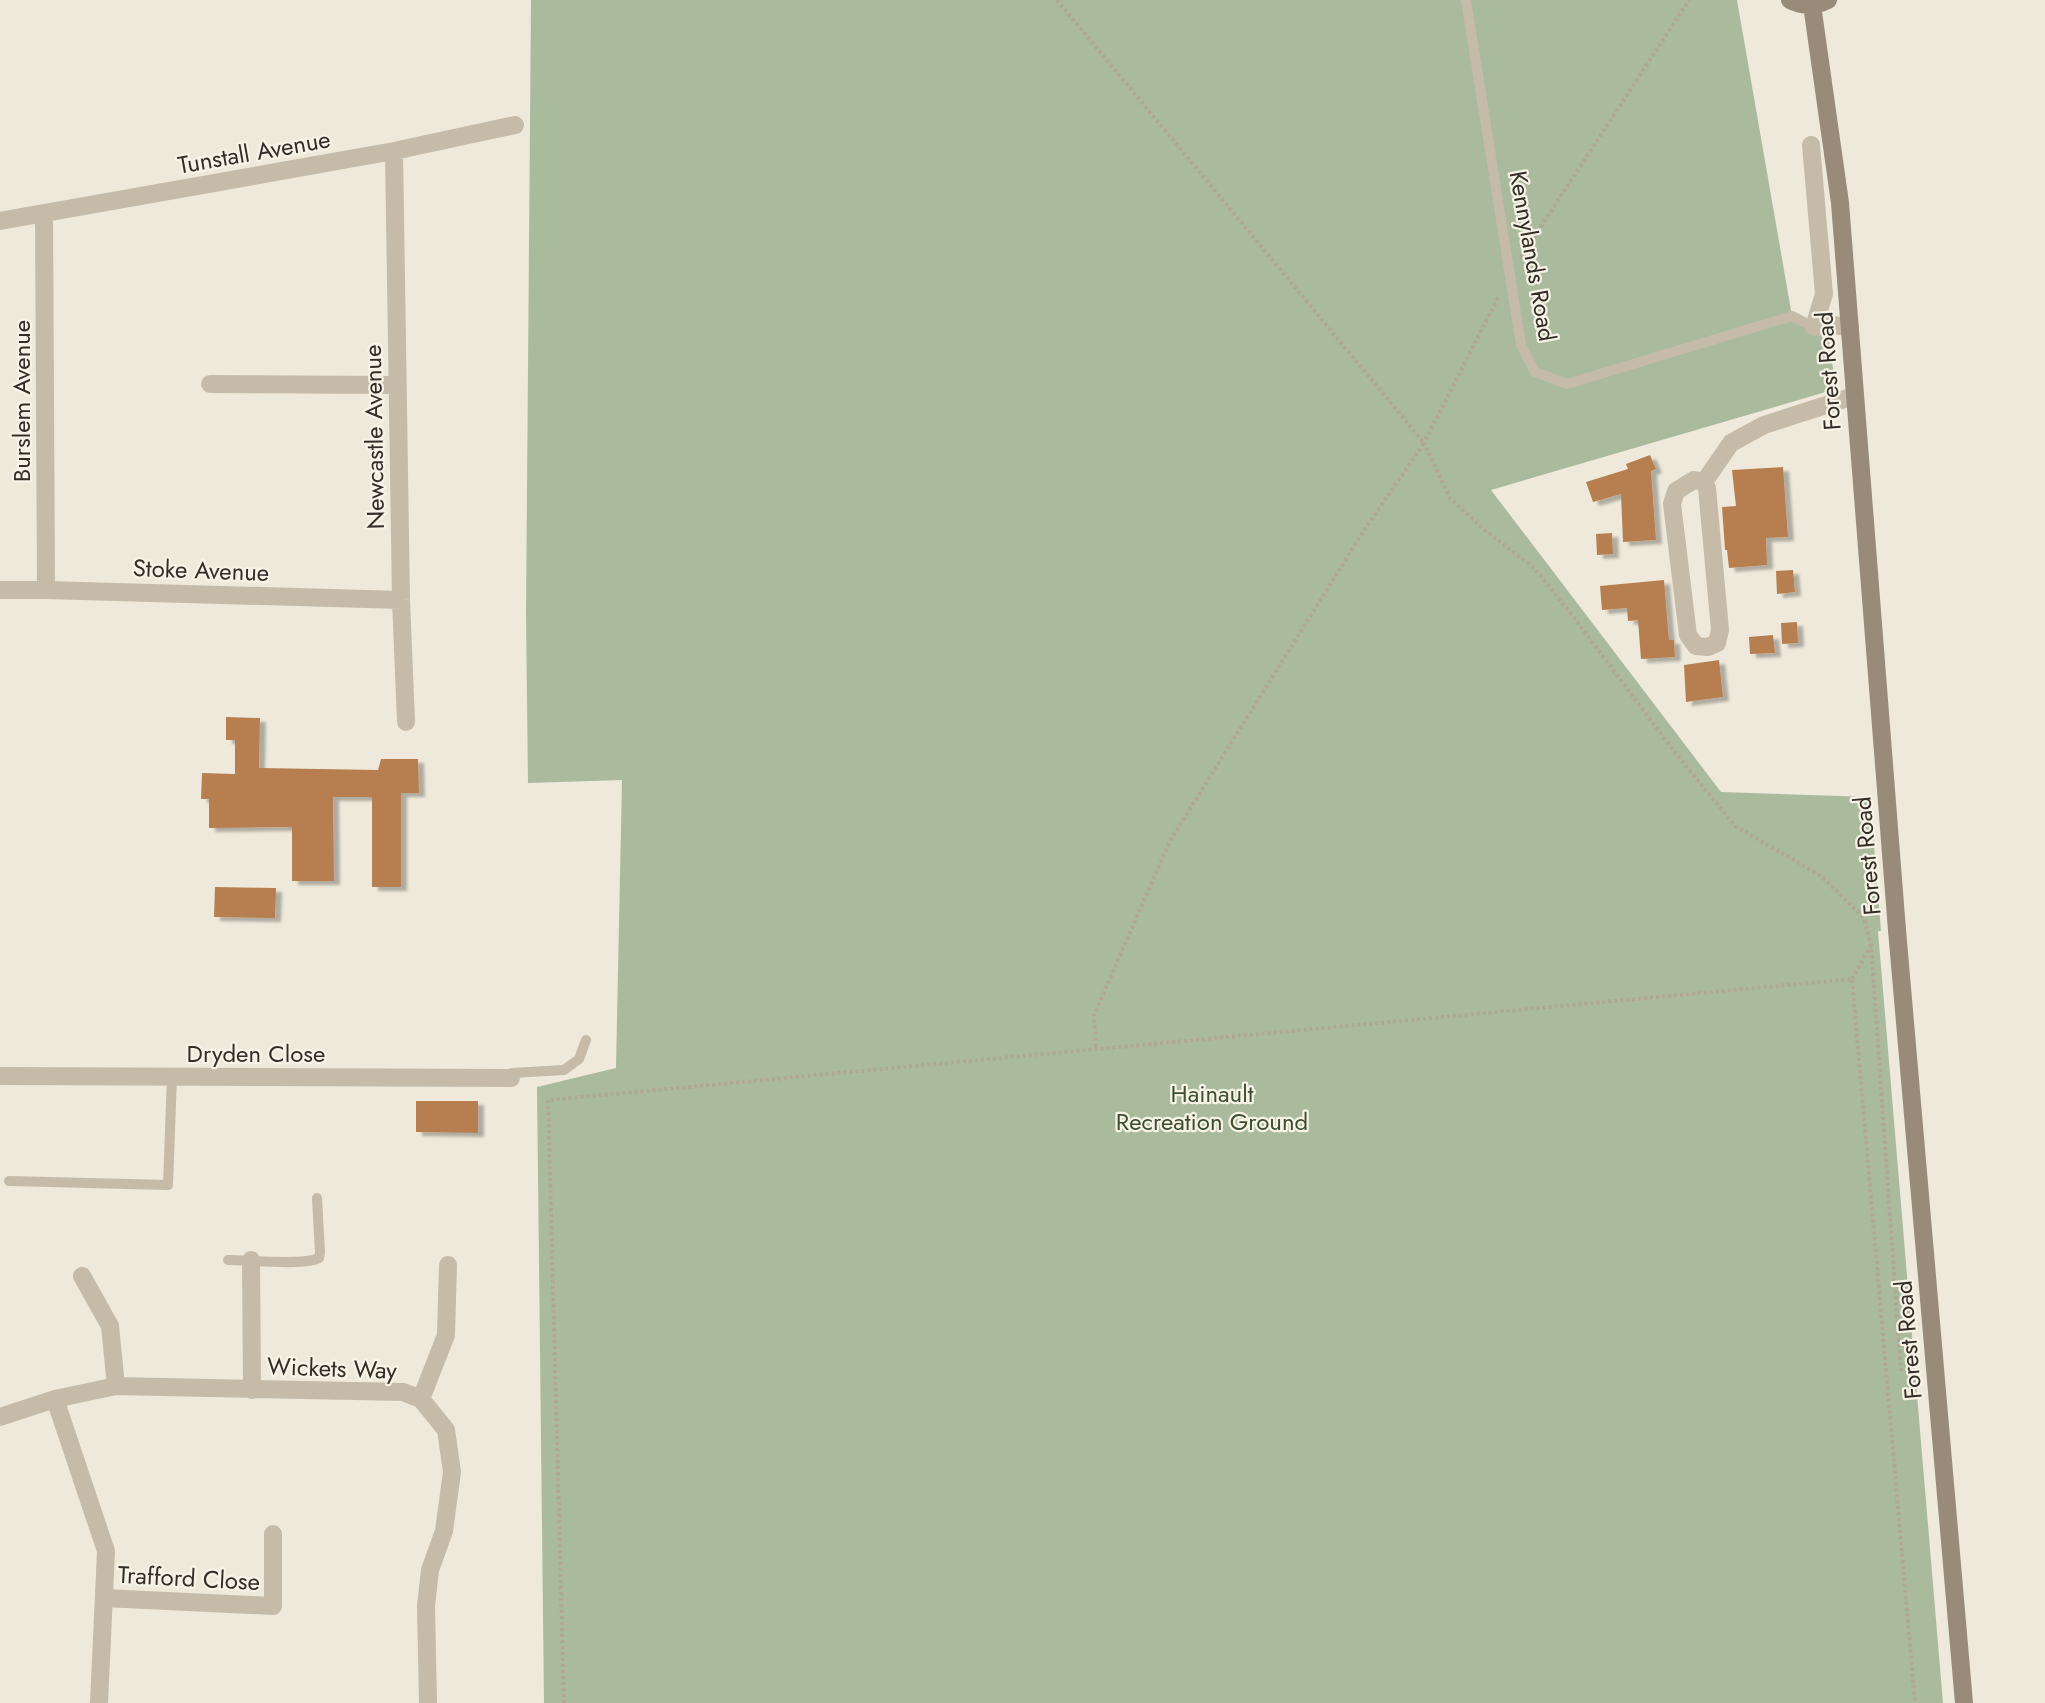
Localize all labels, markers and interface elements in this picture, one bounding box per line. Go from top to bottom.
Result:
street label: Tunstall Avenue [175,121,333,183]
street label: Kennylands Road [1501,168,1565,344]
street label: Forest Road [1806,310,1850,432]
street label: Burslem Avenue [4,320,39,482]
street label: Newcastle Avenue [355,344,393,530]
street label: Stoke Avenue [132,550,270,590]
street label: Forest Road [1844,795,1890,917]
street label: Dryden Close [187,1036,325,1071]
park label: Hainault Recreation Ground [1116,1076,1308,1139]
street label: Forest Road [1885,1279,1931,1401]
street label: Wickets Way [266,1348,398,1388]
street label: Trafford Close [117,1557,261,1599]

